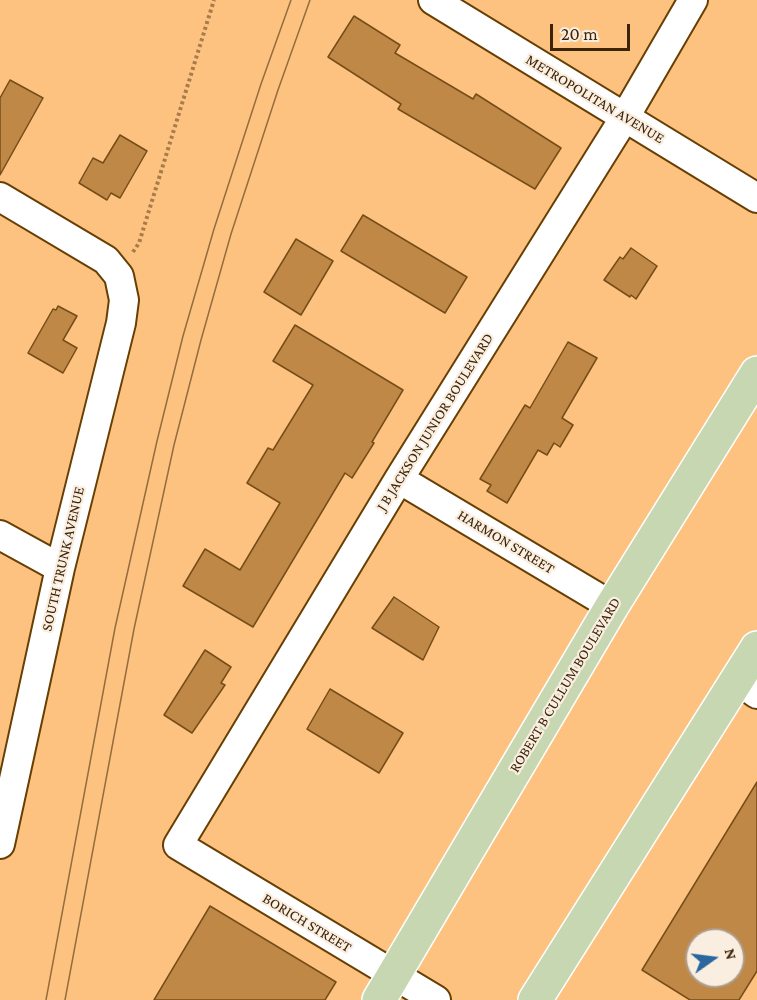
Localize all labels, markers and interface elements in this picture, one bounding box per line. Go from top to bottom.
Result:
scale bar [553,12,632,50]
text: 20 m [561,24,598,44]
street label: METROPOLITAN AVENUE [523,51,667,147]
street label: J B JACKSON JUNIOR BOULEVARD [373,330,497,514]
street label: SOUTH TRUNK AVENUE [38,485,88,633]
street label: HARMON STREET [454,506,558,578]
street label: ROBERT B CULLUM BOULEVARD [505,594,625,776]
street label: BORICH STREET [259,889,355,957]
north arrow [685,928,745,988]
text: N [721,947,741,961]

